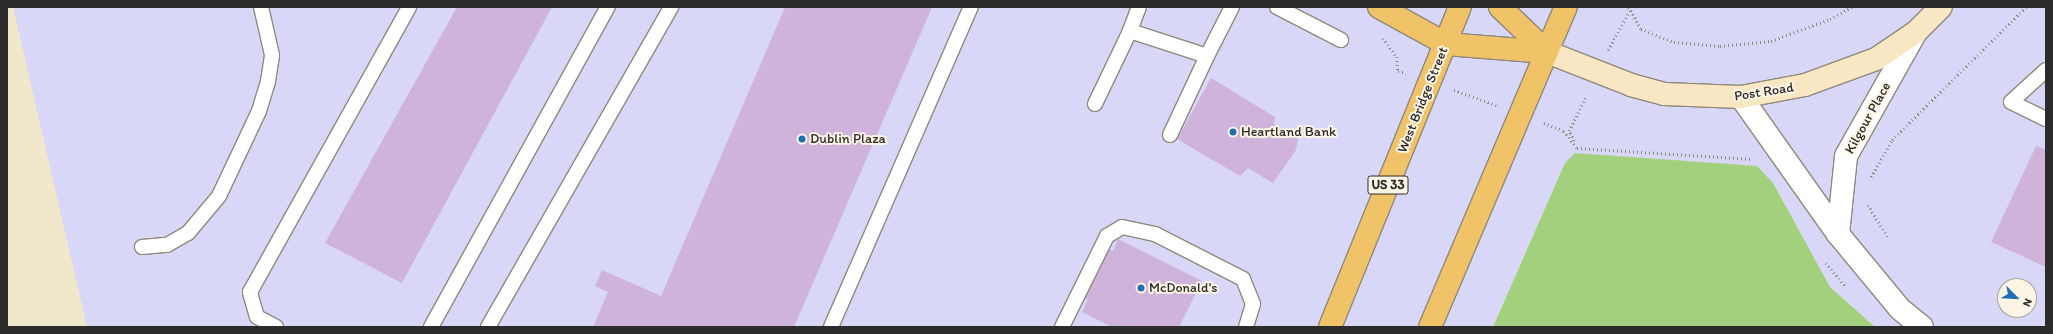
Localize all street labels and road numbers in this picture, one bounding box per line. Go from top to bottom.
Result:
street label: West Bridge Street [1394,45,1452,155]
street label: Post Road [1733,79,1795,105]
street label: Kilgour Place [1841,79,1895,157]
road number: US 33 [1367,174,1409,196]

